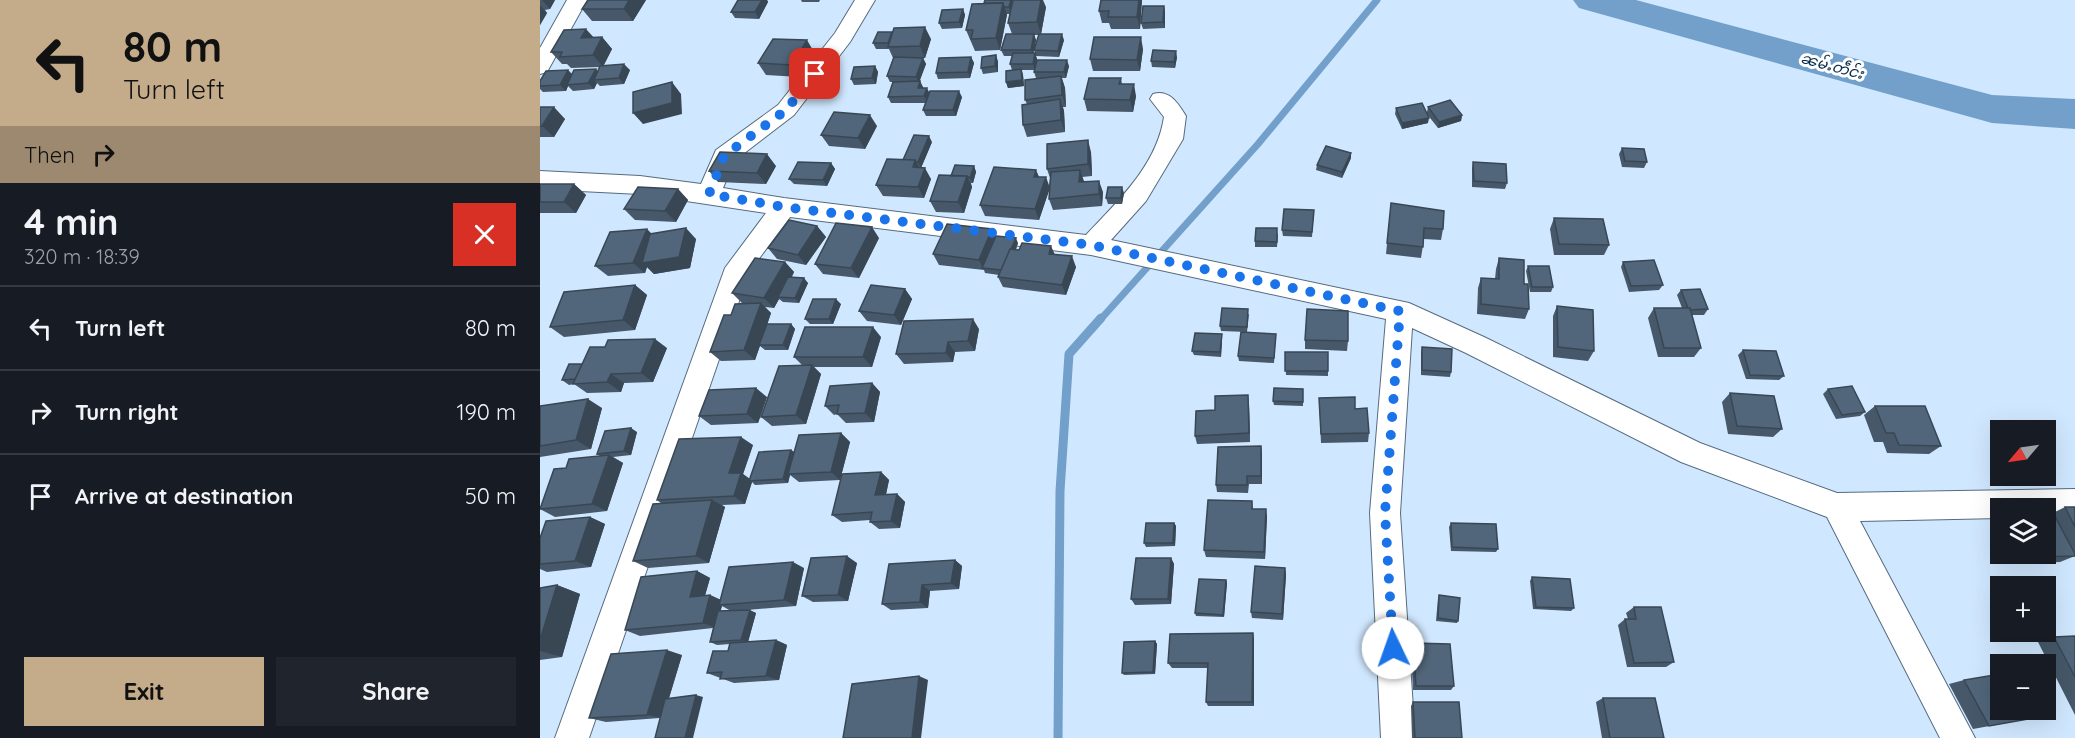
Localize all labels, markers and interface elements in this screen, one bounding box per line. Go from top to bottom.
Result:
text: 80 m [123,20,222,73]
icon: left [24,24,102,102]
water label: ၼမ်ႉတဵင်း [1799,47,1867,83]
pin [789,48,840,99]
icon: arrive [798,57,831,90]
text: Turn left [123,72,225,106]
icon: right [87,138,120,171]
text: Then [24,141,75,169]
text: 4 min [24,199,118,244]
button: close [453,203,516,266]
text: 320 m · 18:39 [24,244,140,269]
icon: left [24,312,57,345]
text: Turn left [75,314,165,342]
text: 80 m [465,314,516,342]
icon: right [24,396,57,429]
text: Turn right [75,398,179,426]
text: 190 m [456,398,516,426]
north arrow [1990,420,2056,486]
map controls [1990,420,2056,720]
icon: arrive [24,480,57,513]
text: Arrive at destination [75,482,293,510]
text: 50 m [465,482,516,510]
button: layers [1990,498,2056,564]
button: + [1990,576,2056,642]
position arrow [1361,616,1425,680]
button: − [1990,654,2056,720]
button: Exit [24,657,264,726]
button: Share [276,657,516,726]

